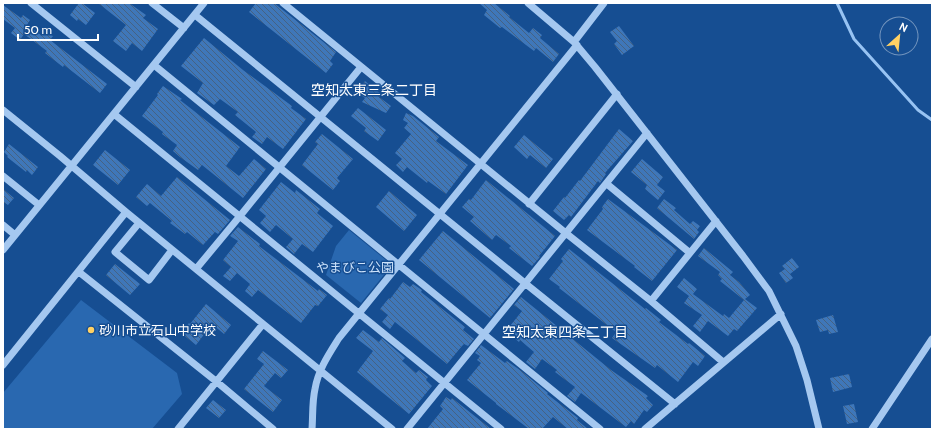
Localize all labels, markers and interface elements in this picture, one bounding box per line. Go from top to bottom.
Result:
scale bar [18,16,98,42]
north arrow [879,16,919,56]
text: N [897,19,910,35]
text: 50 m [24,22,52,37]
district label: 空知太東三条二丁目 [311,81,437,99]
park label: やまびこ公園 [316,259,394,275]
place label: 砂川市立石山中学校 [99,322,216,338]
district label: 空知太東四条二丁目 [502,323,628,341]
marker: 砂川市立石山中学校 [86,325,96,335]

